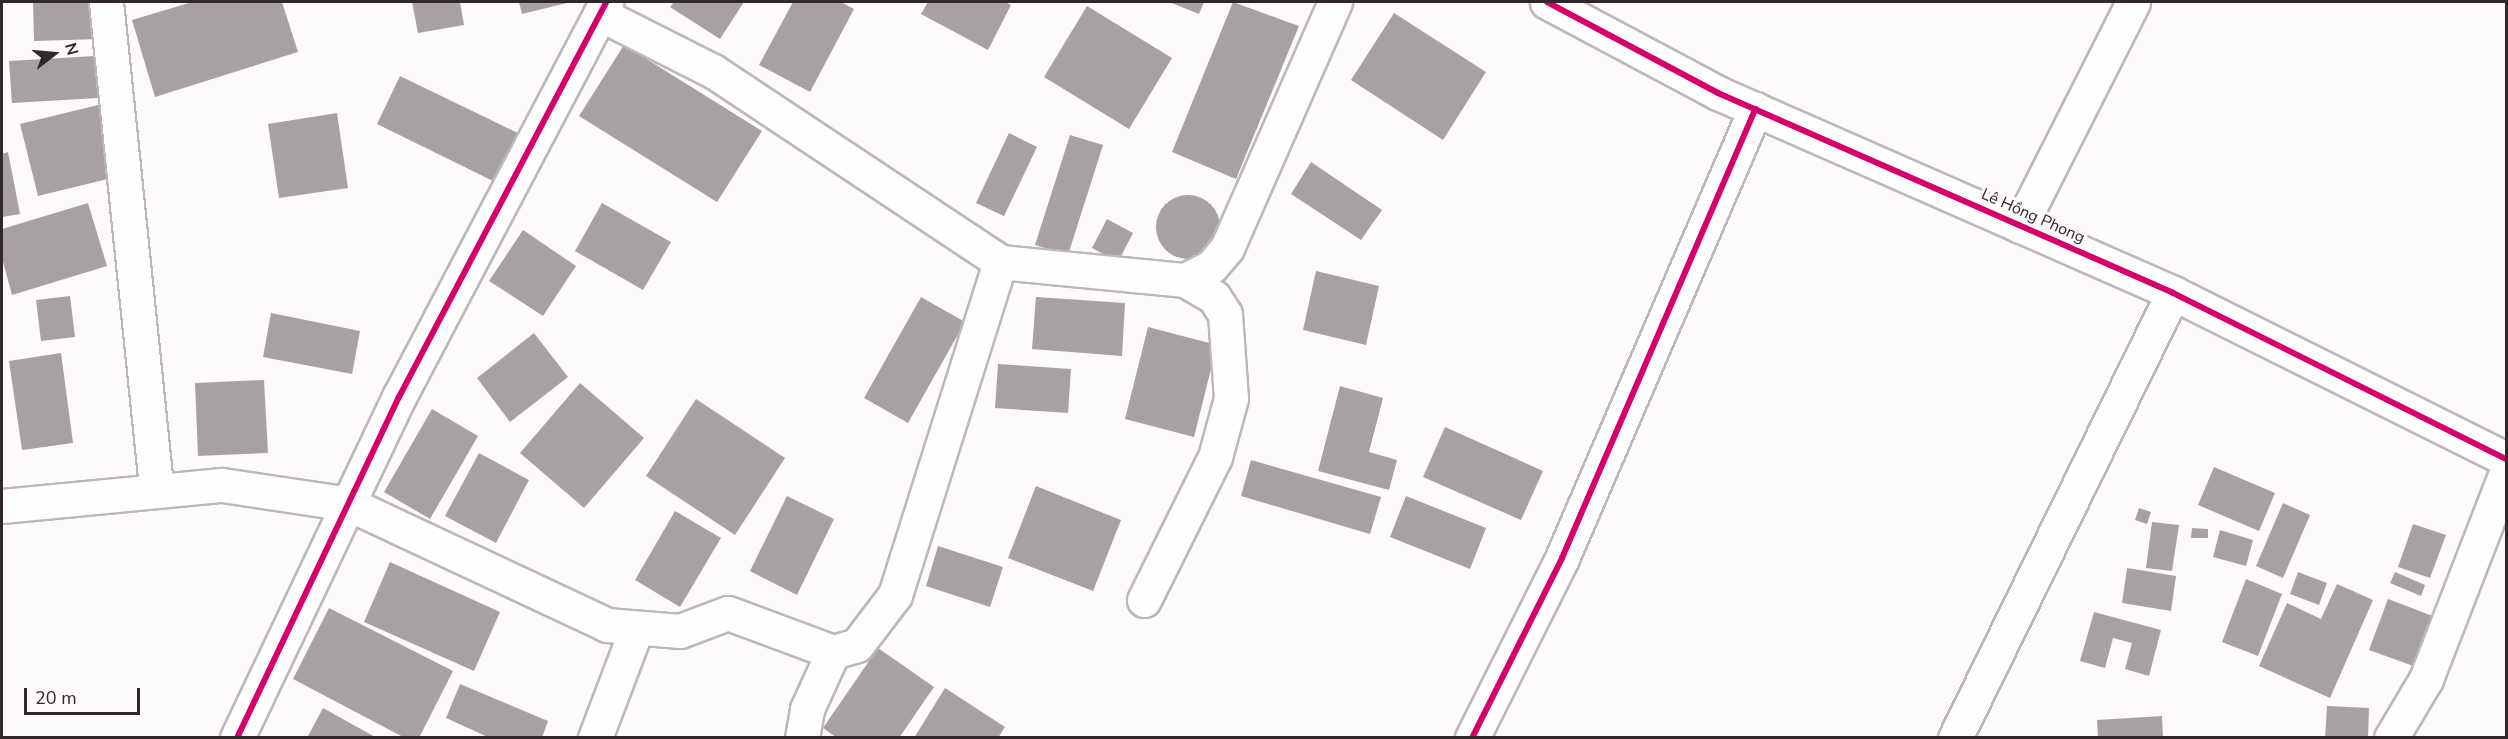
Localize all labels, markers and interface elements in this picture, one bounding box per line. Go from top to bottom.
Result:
north arrow [24,24,84,84]
text: N [59,40,84,58]
street label: Lê Hồng Phong [1978,185,2088,247]
scale bar [27,676,142,714]
text: 20 m [35,686,77,710]

